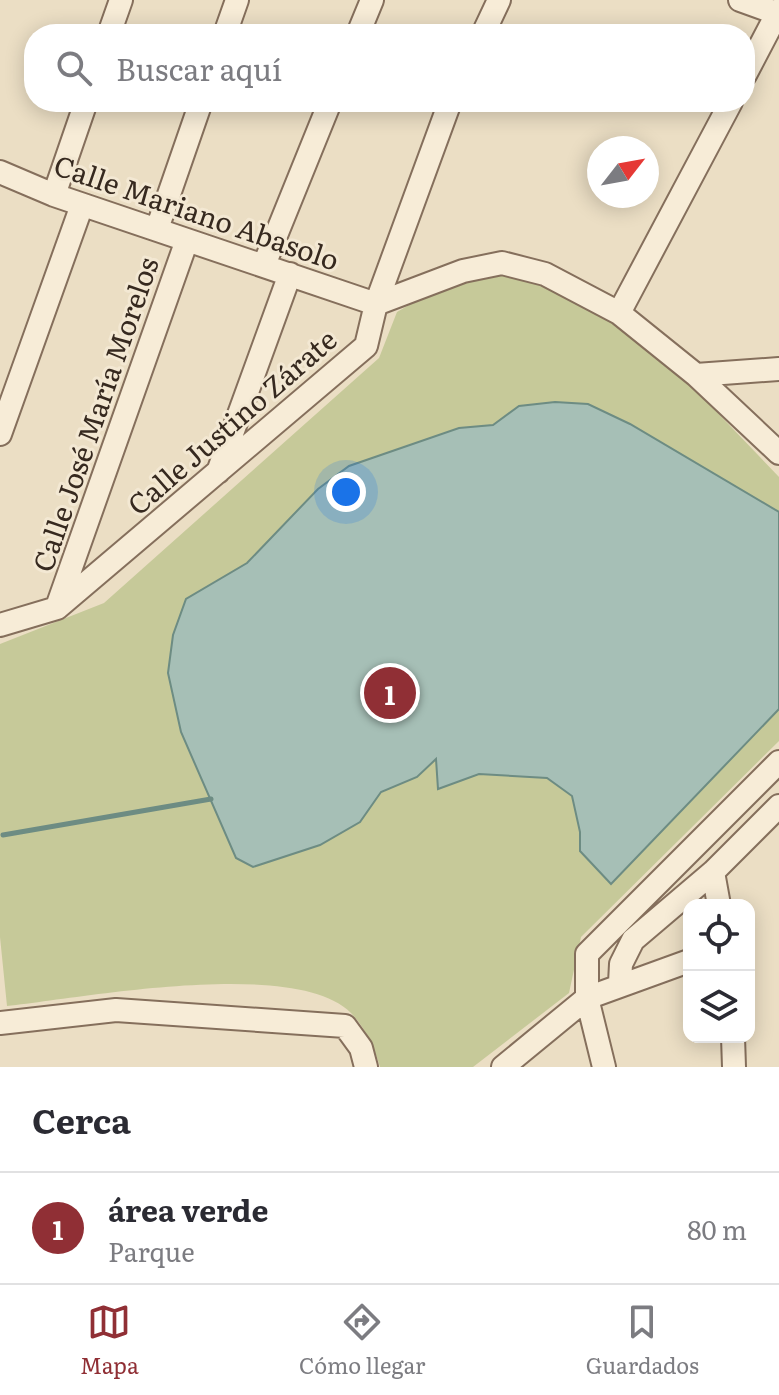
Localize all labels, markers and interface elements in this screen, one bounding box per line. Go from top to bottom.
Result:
search box [24,24,755,112]
icon: search [52,46,96,90]
text: Buscar aquí [116,46,282,90]
north arrow [587,136,659,208]
street label: Calle Mariano Abasolo [49,142,345,280]
street label: Calle José María Morelos [20,251,168,577]
street label: Calle Justino Zárate [117,318,345,524]
your location [326,472,366,512]
pin: 1 [364,663,416,723]
map controls [683,899,755,1043]
button: locate [683,899,755,971]
button: layers [683,971,755,1043]
text: Cerca [32,1094,131,1144]
text: área verde [108,1187,268,1231]
text: 1 [53,1209,63,1248]
text: 80 m [687,1209,747,1248]
text: Parque [108,1231,195,1270]
tab: Mapa [80,1300,139,1381]
tab: Cómo llegar [299,1300,426,1381]
tab: Guardados [586,1300,699,1381]

